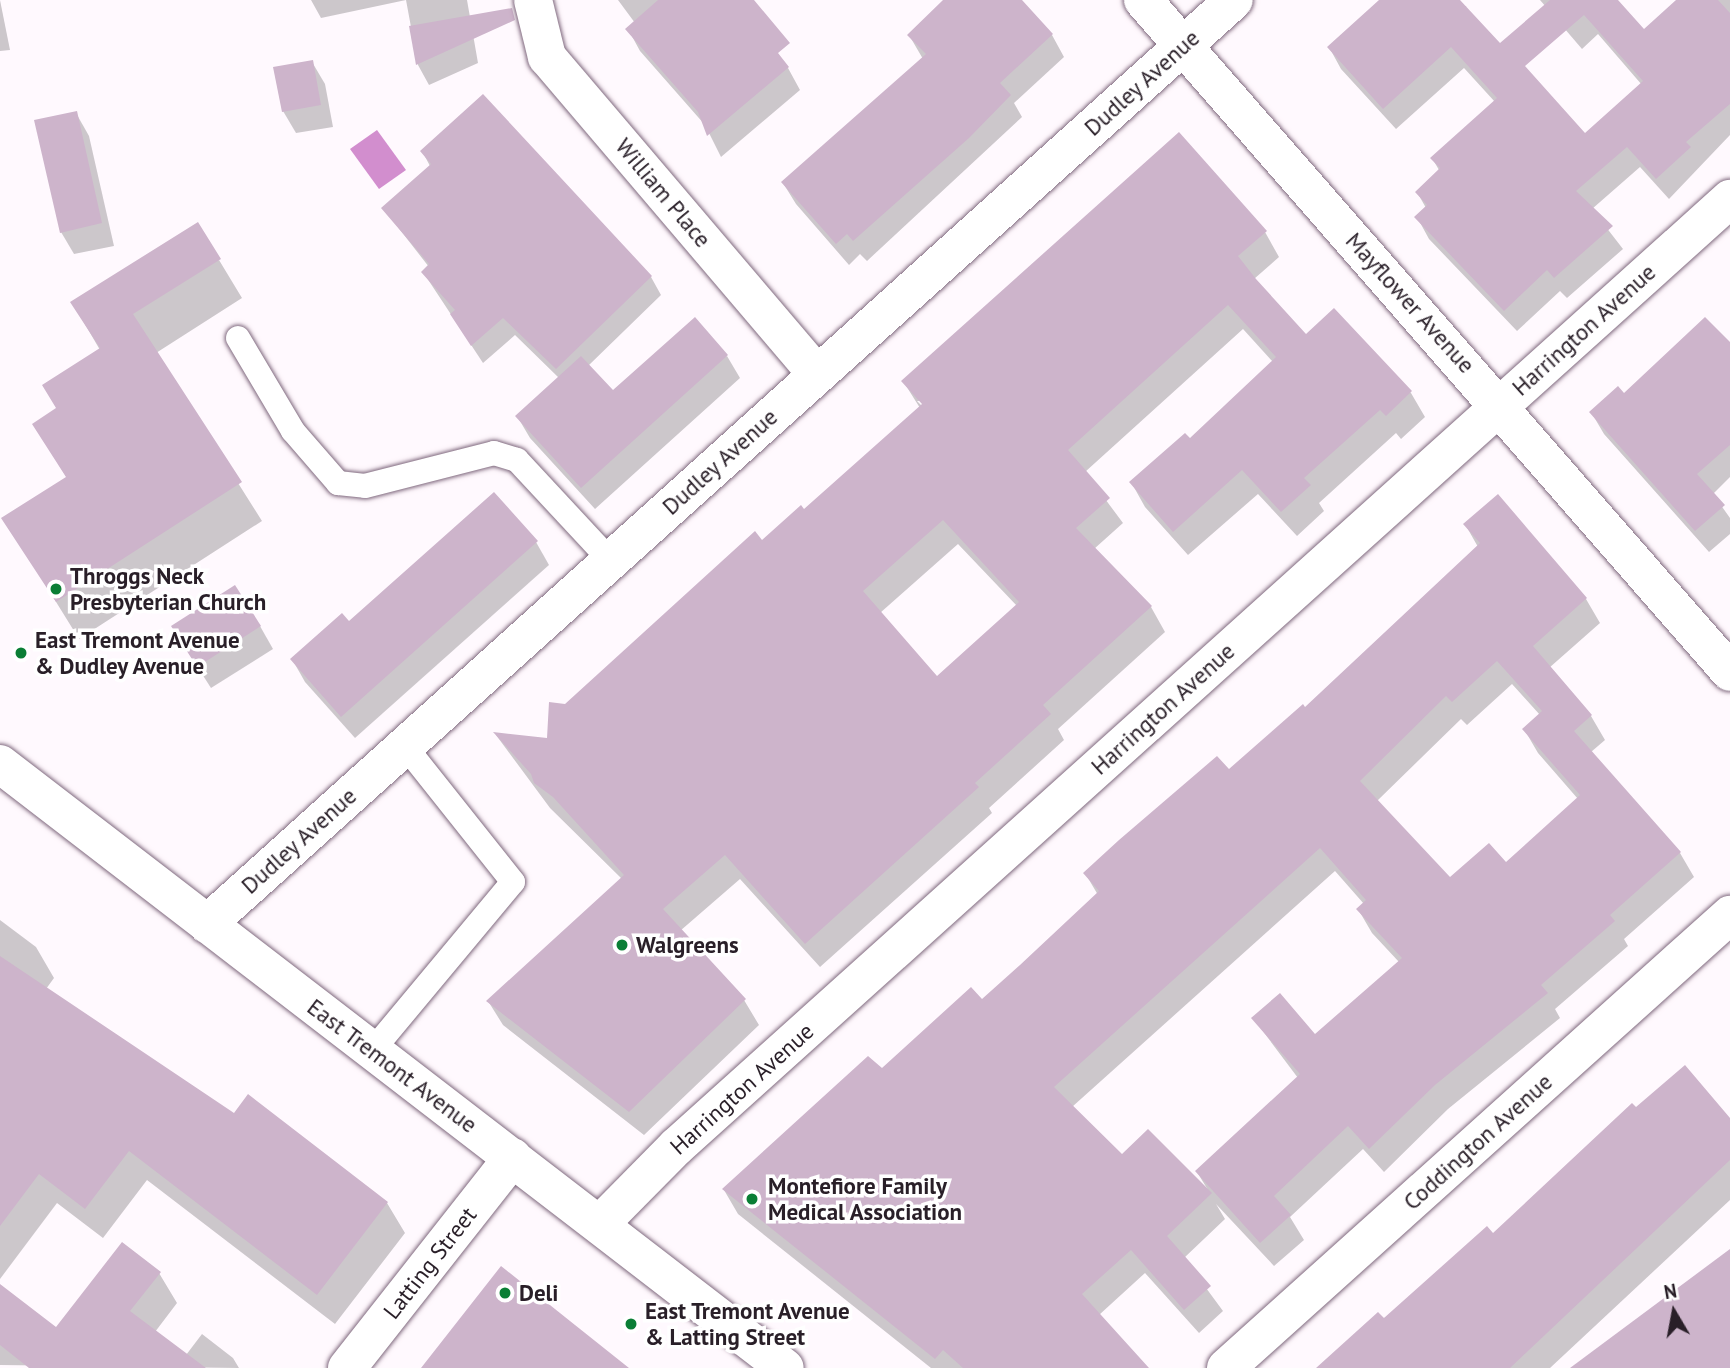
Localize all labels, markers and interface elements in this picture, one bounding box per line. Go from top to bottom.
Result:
street label: Dudley Avenue [1078,24,1206,142]
street label: William Place [610,133,716,253]
street label: Mayflower Avenue [1340,227,1480,379]
street label: Harrington Avenue [1506,258,1662,402]
street label: Dudley Avenue [656,403,784,521]
place label: Throggs Neck Presbyterian Church [70,562,267,616]
marker: Throggs Neck Presbyterian Church [48,581,64,597]
place label: East Tremont Avenue & Dudley Avenue [35,626,241,680]
street label: Harrington Avenue [1085,637,1241,781]
marker: East Tremont Avenue & Dudley Avenue [13,645,29,661]
street label: Dudley Avenue [235,782,363,900]
place label: Walgreens [636,931,739,959]
marker: Walgreens [614,937,630,953]
street label: East Tremont Avenue [301,993,483,1139]
street label: Harrington Avenue [664,1017,820,1161]
street label: Coddington Avenue [1398,1068,1558,1216]
place label: Montefiore Family Medical Association [768,1172,963,1226]
marker: Montefiore Family Medical Association [742,1189,762,1209]
street label: Latting Street [378,1202,482,1324]
north arrow [1639,1277,1709,1347]
text: N [1662,1278,1679,1304]
place label: Deli [519,1279,559,1307]
marker: Deli [497,1285,513,1301]
place label: East Tremont Avenue & Latting Street [645,1297,851,1351]
marker: East Tremont Avenue & Latting Street [623,1316,639,1332]

